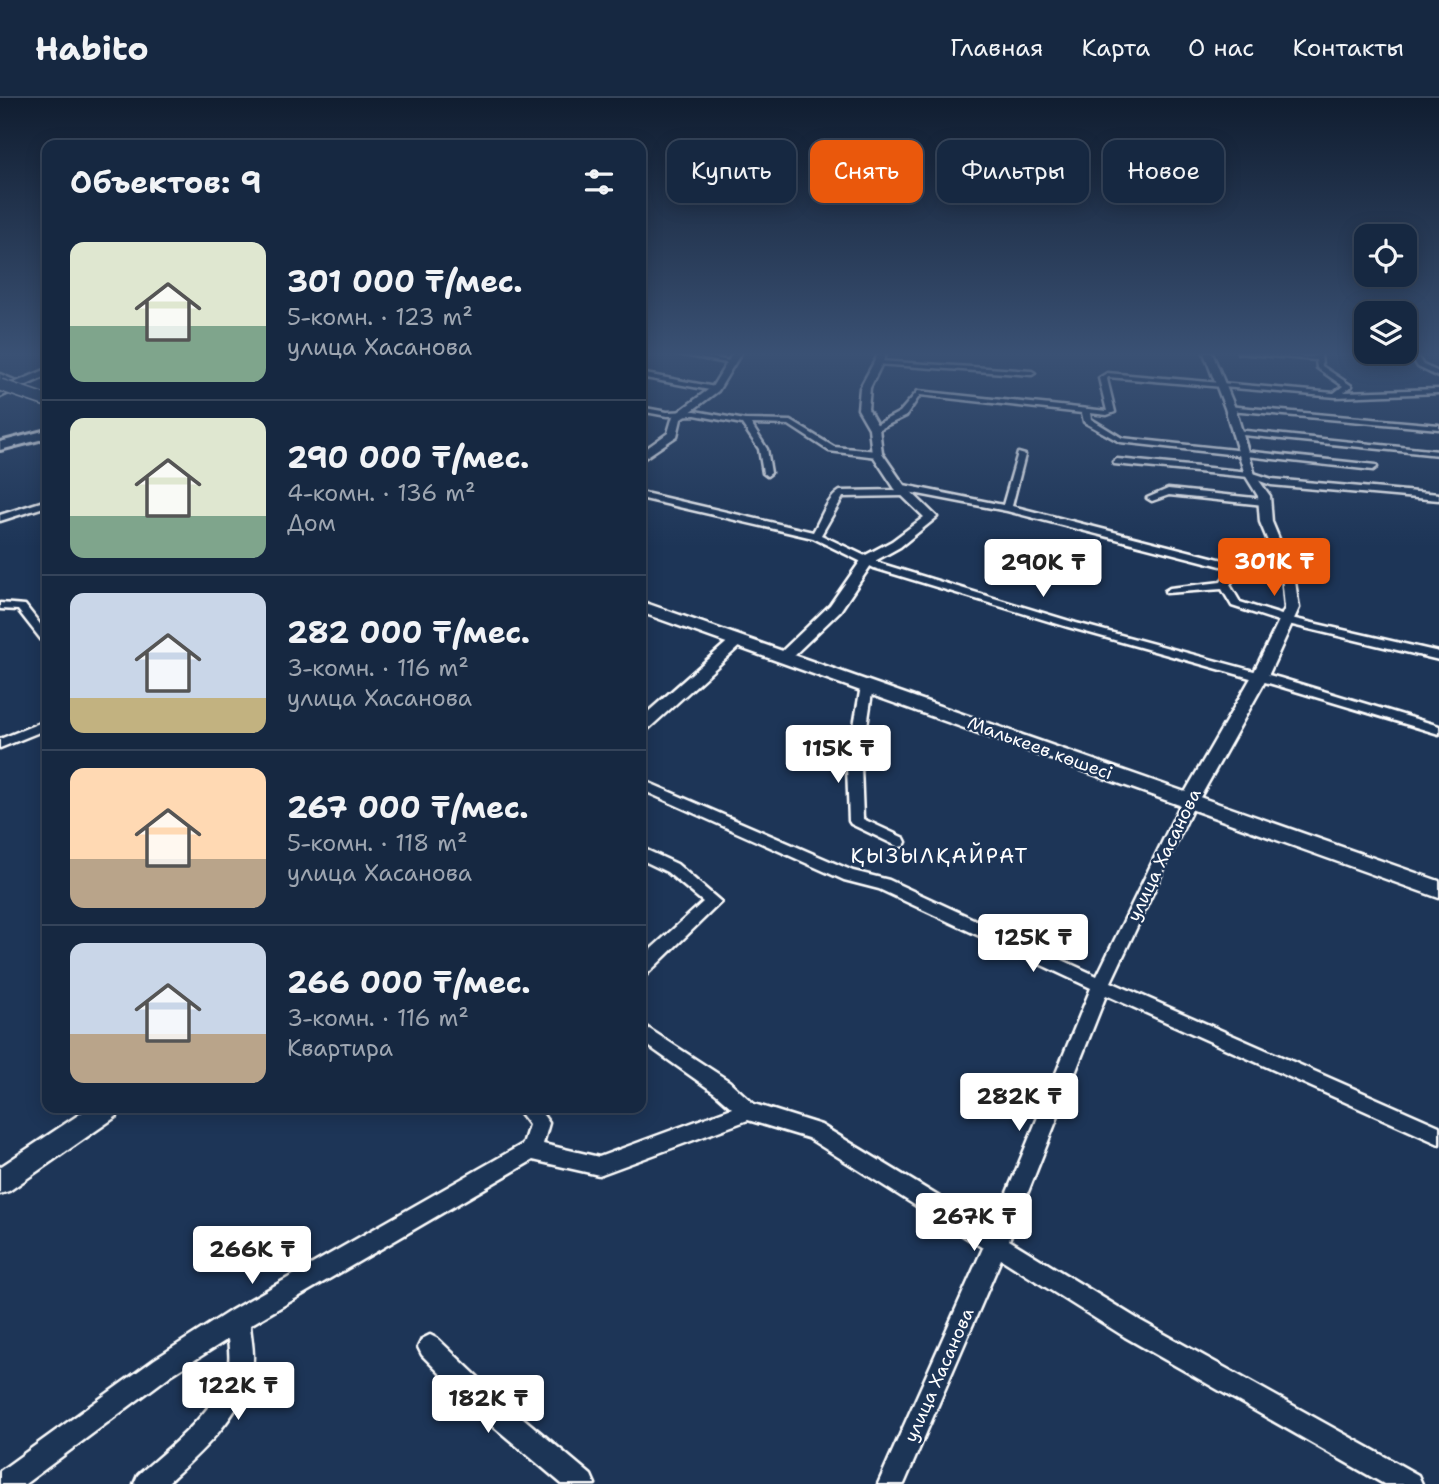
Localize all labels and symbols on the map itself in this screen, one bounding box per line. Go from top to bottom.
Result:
pin: 301K ₸ [1217,538,1331,598]
pin: 290K ₸ [986,540,1100,599]
street label: Малькеев көшесі [964,711,1116,785]
pin: 115K ₸ [781,726,895,785]
street label: улица Хасанова [1121,785,1207,925]
district label: ҚЫЗЫЛҚАЙРАТ [851,842,1029,870]
pin: 125K ₸ [976,914,1090,974]
pin: 282K ₸ [962,1074,1076,1133]
pin: 267K ₸ [917,1194,1031,1253]
pin: 266K ₸ [195,1226,309,1286]
street label: улица Хасанова [899,1304,979,1446]
pin: 122K ₸ [181,1362,295,1422]
pin: 182K ₸ [431,1376,545,1435]

